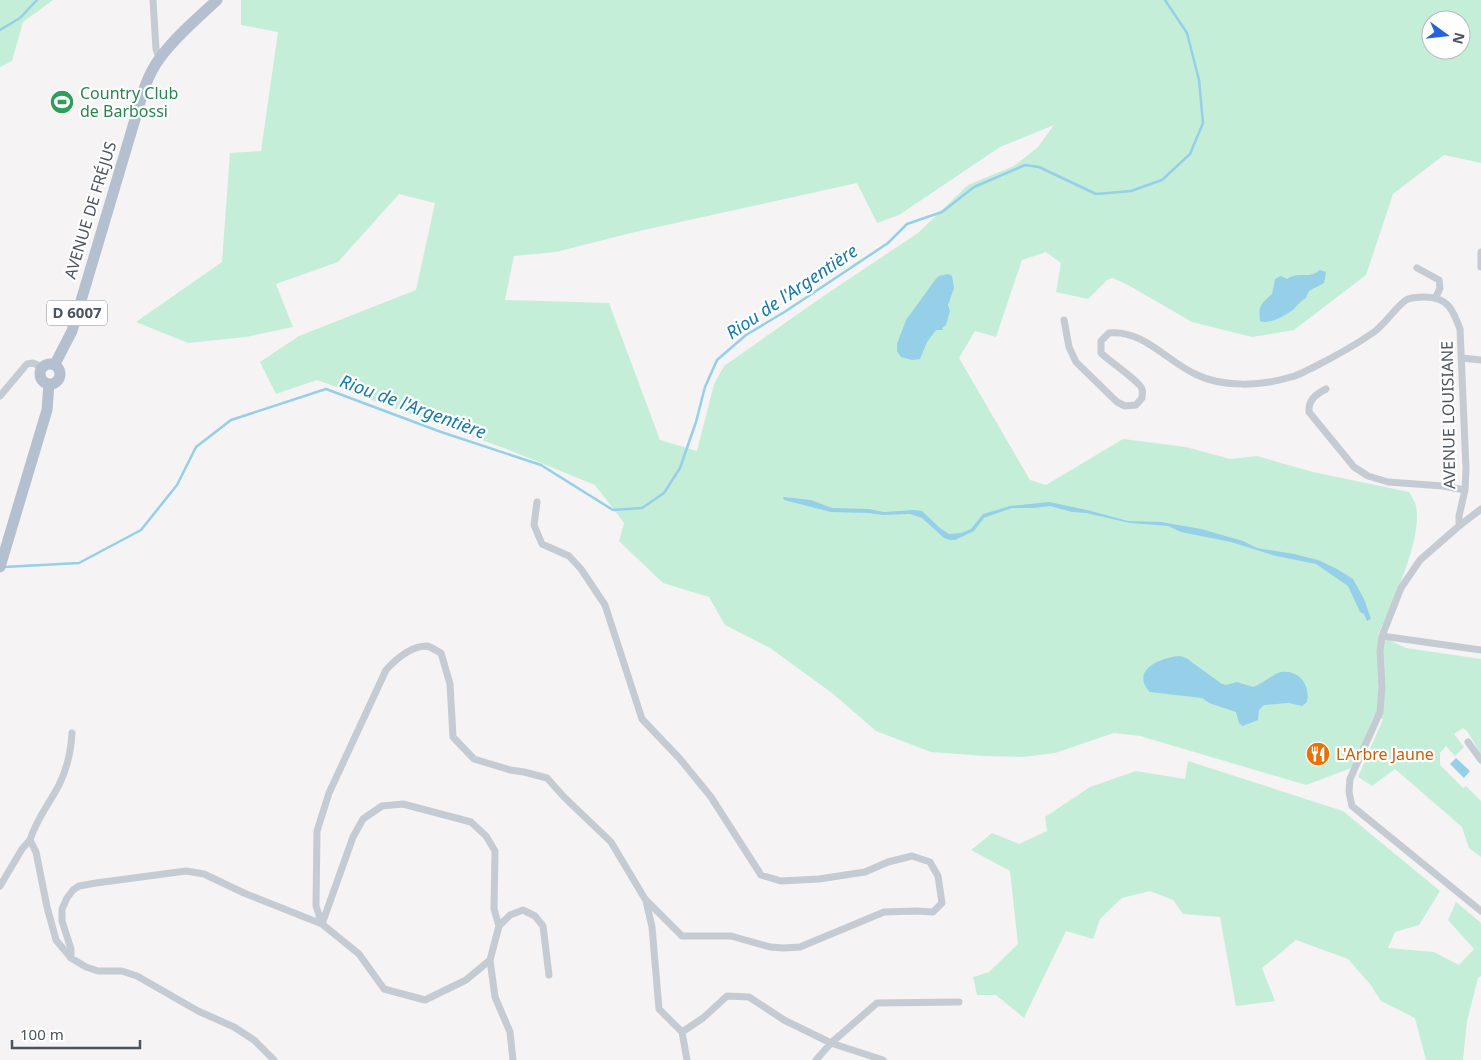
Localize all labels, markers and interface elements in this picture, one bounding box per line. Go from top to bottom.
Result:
north arrow [1421,10,1471,60]
text: N [1448,31,1470,46]
place label: Country Club de Barbossi [80,82,178,122]
sports icon: Country Club de Barbossi [49,89,75,115]
street label: AVENUE DE FRÉJUS [59,138,121,281]
water label: Riou de l'Argentière [721,238,862,344]
road number: D 6007 [47,300,107,326]
street label: AVENUE LOUISIANE [1436,341,1460,489]
water label: Riou de l'Argentière [337,368,490,444]
restaurant icon: L'Arbre Jaune [1305,741,1331,767]
place label: L'Arbre Jaune [1336,743,1434,765]
scale bar [12,1018,140,1050]
text: 100 m [20,1024,64,1044]

